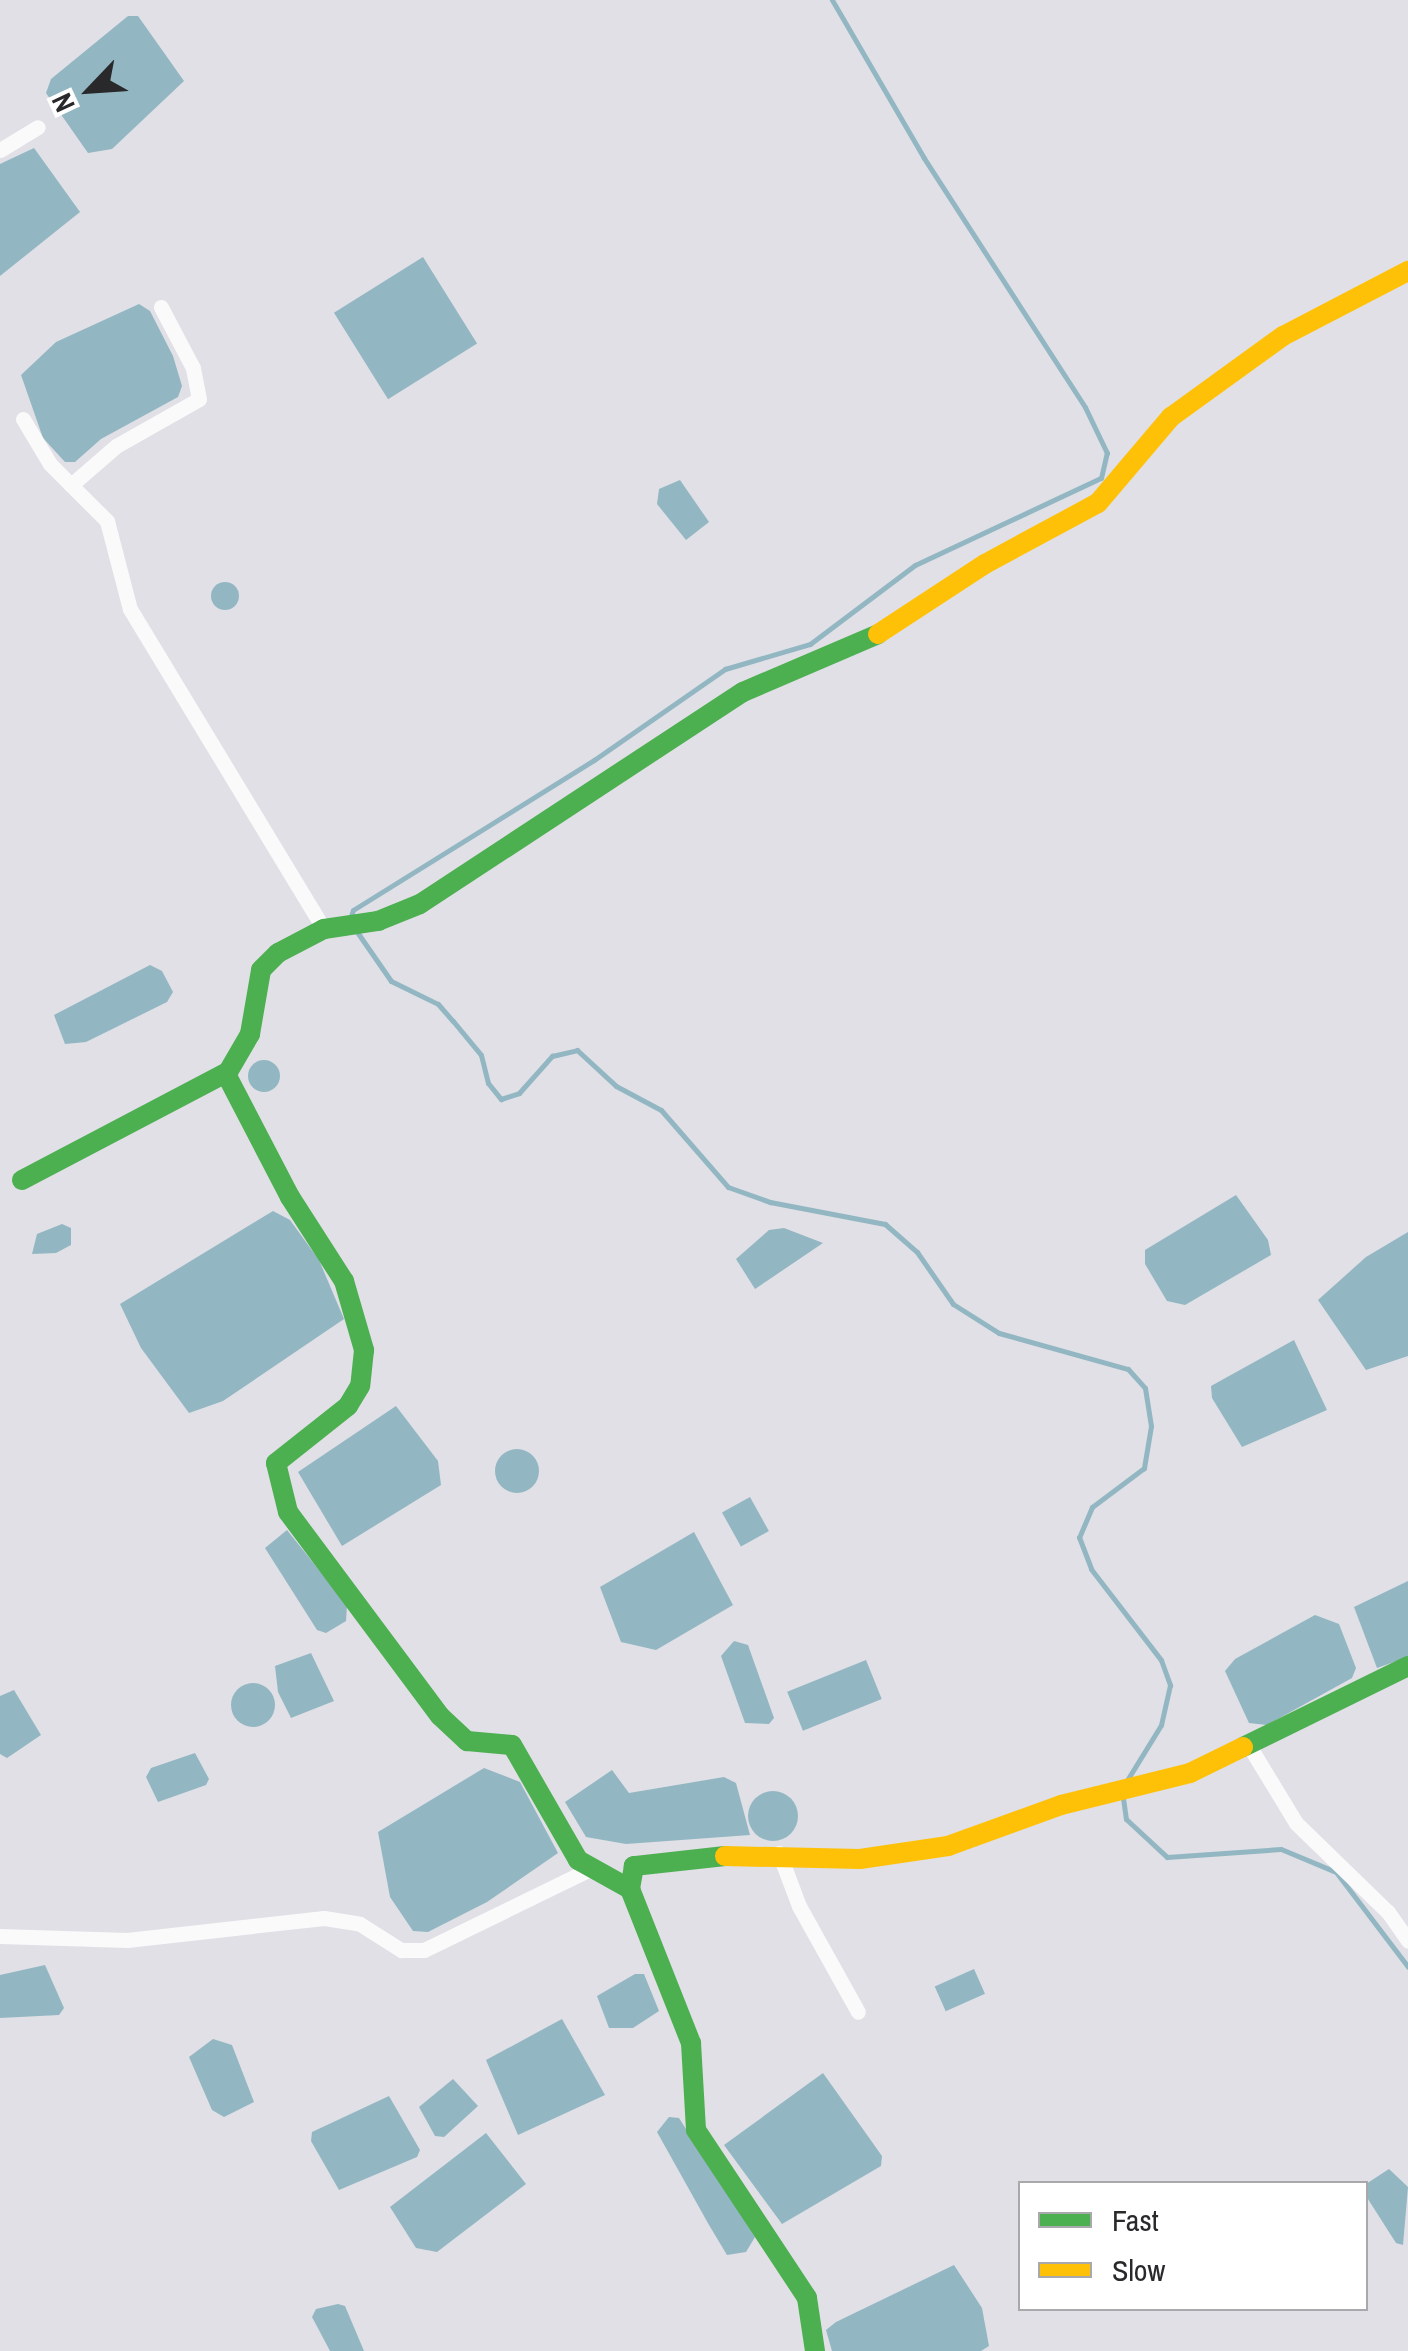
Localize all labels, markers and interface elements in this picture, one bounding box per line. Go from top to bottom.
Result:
north arrow [40,40,140,140]
text: N [42,87,84,118]
legend [1018,2181,1368,2311]
text: Fast [1112,2200,1159,2240]
text: Slow [1112,2250,1165,2290]

